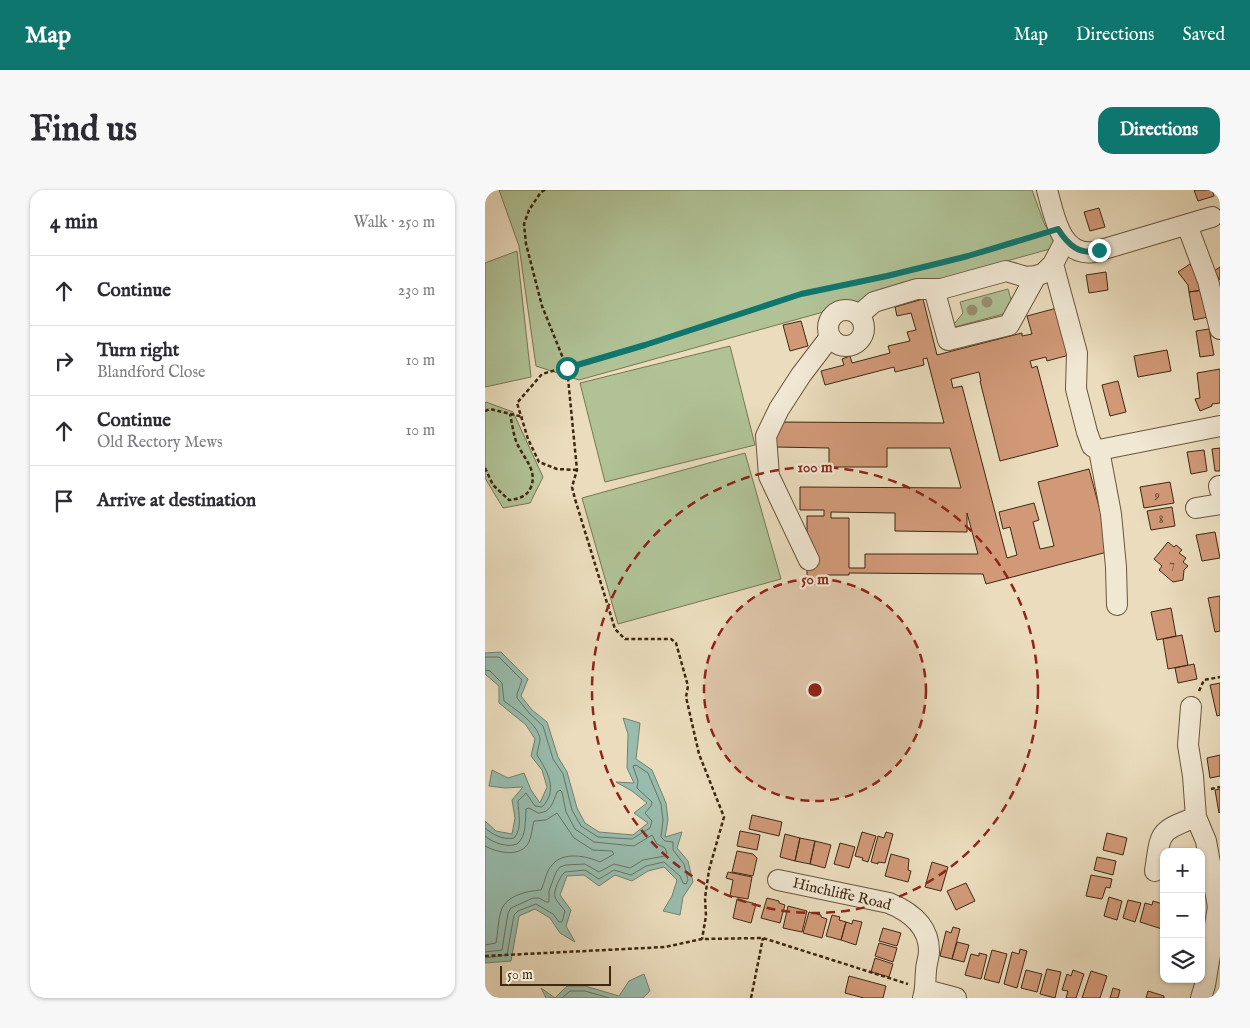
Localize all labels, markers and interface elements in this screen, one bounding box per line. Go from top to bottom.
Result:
text: Map [25,20,71,51]
text: Map [1014,24,1048,47]
text: Directions [1076,24,1154,47]
text: Saved [1182,24,1225,47]
button: Directions [1098,107,1220,154]
text: Find us [30,108,137,153]
text: 4 min [50,209,98,236]
text: Walk · 250 m [353,213,435,233]
route end [1088,239,1111,262]
icon: ahead [50,277,78,305]
text: Continue [97,279,171,303]
text: 230 m [398,281,435,301]
text: Turn right [97,339,179,363]
icon: right [50,347,78,375]
text: 10 m [405,351,435,371]
route start [556,357,579,380]
text: Blandford Close [97,363,205,383]
text: Continue [97,409,171,433]
icon: ahead [50,417,78,445]
text: 10 m [405,421,435,441]
text: Old Rectory Mews [97,433,223,453]
text: 100 m [797,458,833,477]
icon: arrive [50,487,78,515]
house number: 9 [1153,488,1160,503]
text: Arrive at destination [97,489,256,513]
house number: 8 [1159,512,1164,527]
house number: 7 [1169,557,1175,572]
text: 50 m [801,570,829,589]
centre of rings [806,681,824,699]
map controls [1160,848,1205,983]
button: + [1160,848,1205,893]
street label: Hinchliffe Road [791,873,894,915]
button: − [1160,893,1205,938]
button: layers [1160,938,1205,983]
scale bar [500,963,611,986]
text: 50 m [507,966,533,984]

